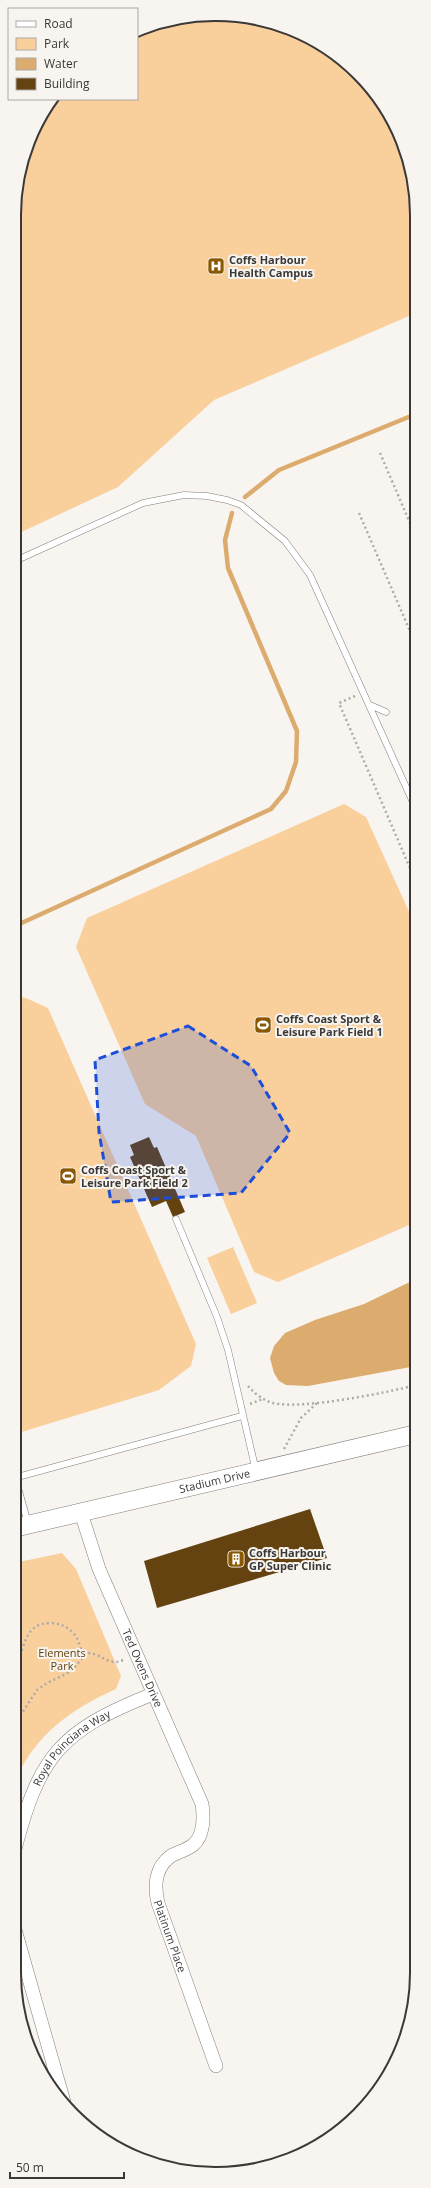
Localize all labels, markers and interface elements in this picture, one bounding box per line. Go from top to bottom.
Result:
legend [8,8,138,100]
text: Road [44,15,73,32]
text: Park [44,35,70,52]
text: Water [44,55,78,72]
text: Building [44,75,90,92]
place label: Coffs Harbour Health Campus [229,252,313,280]
hospital icon: Coffs Harbour Health Campus [206,256,226,276]
place label: Coffs Coast Sport & Leisure Park Field 1 [276,1011,383,1039]
sports icon: Coffs Coast Sport & Leisure Park Field 1 [253,1015,273,1035]
place label: Coffs Coast Sport & Leisure Park Field 2 [81,1162,188,1190]
sports icon: Coffs Coast Sport & Leisure Park Field 2 [58,1166,78,1186]
street label: Stadium Drive [178,1465,251,1496]
place label: Coffs Harbour GP Super Clinic [249,1545,332,1573]
building icon: Coffs Harbour GP Super Clinic [226,1549,246,1569]
street label: Ted Ovens Drive [119,1626,167,1709]
park label: Elements Park [38,1645,86,1673]
street label: Royal Poinciana Way [29,1706,113,1788]
street label: Platinum Place [151,1898,190,1974]
scale bar [10,2154,124,2180]
text: 50 m [16,2159,44,2176]

